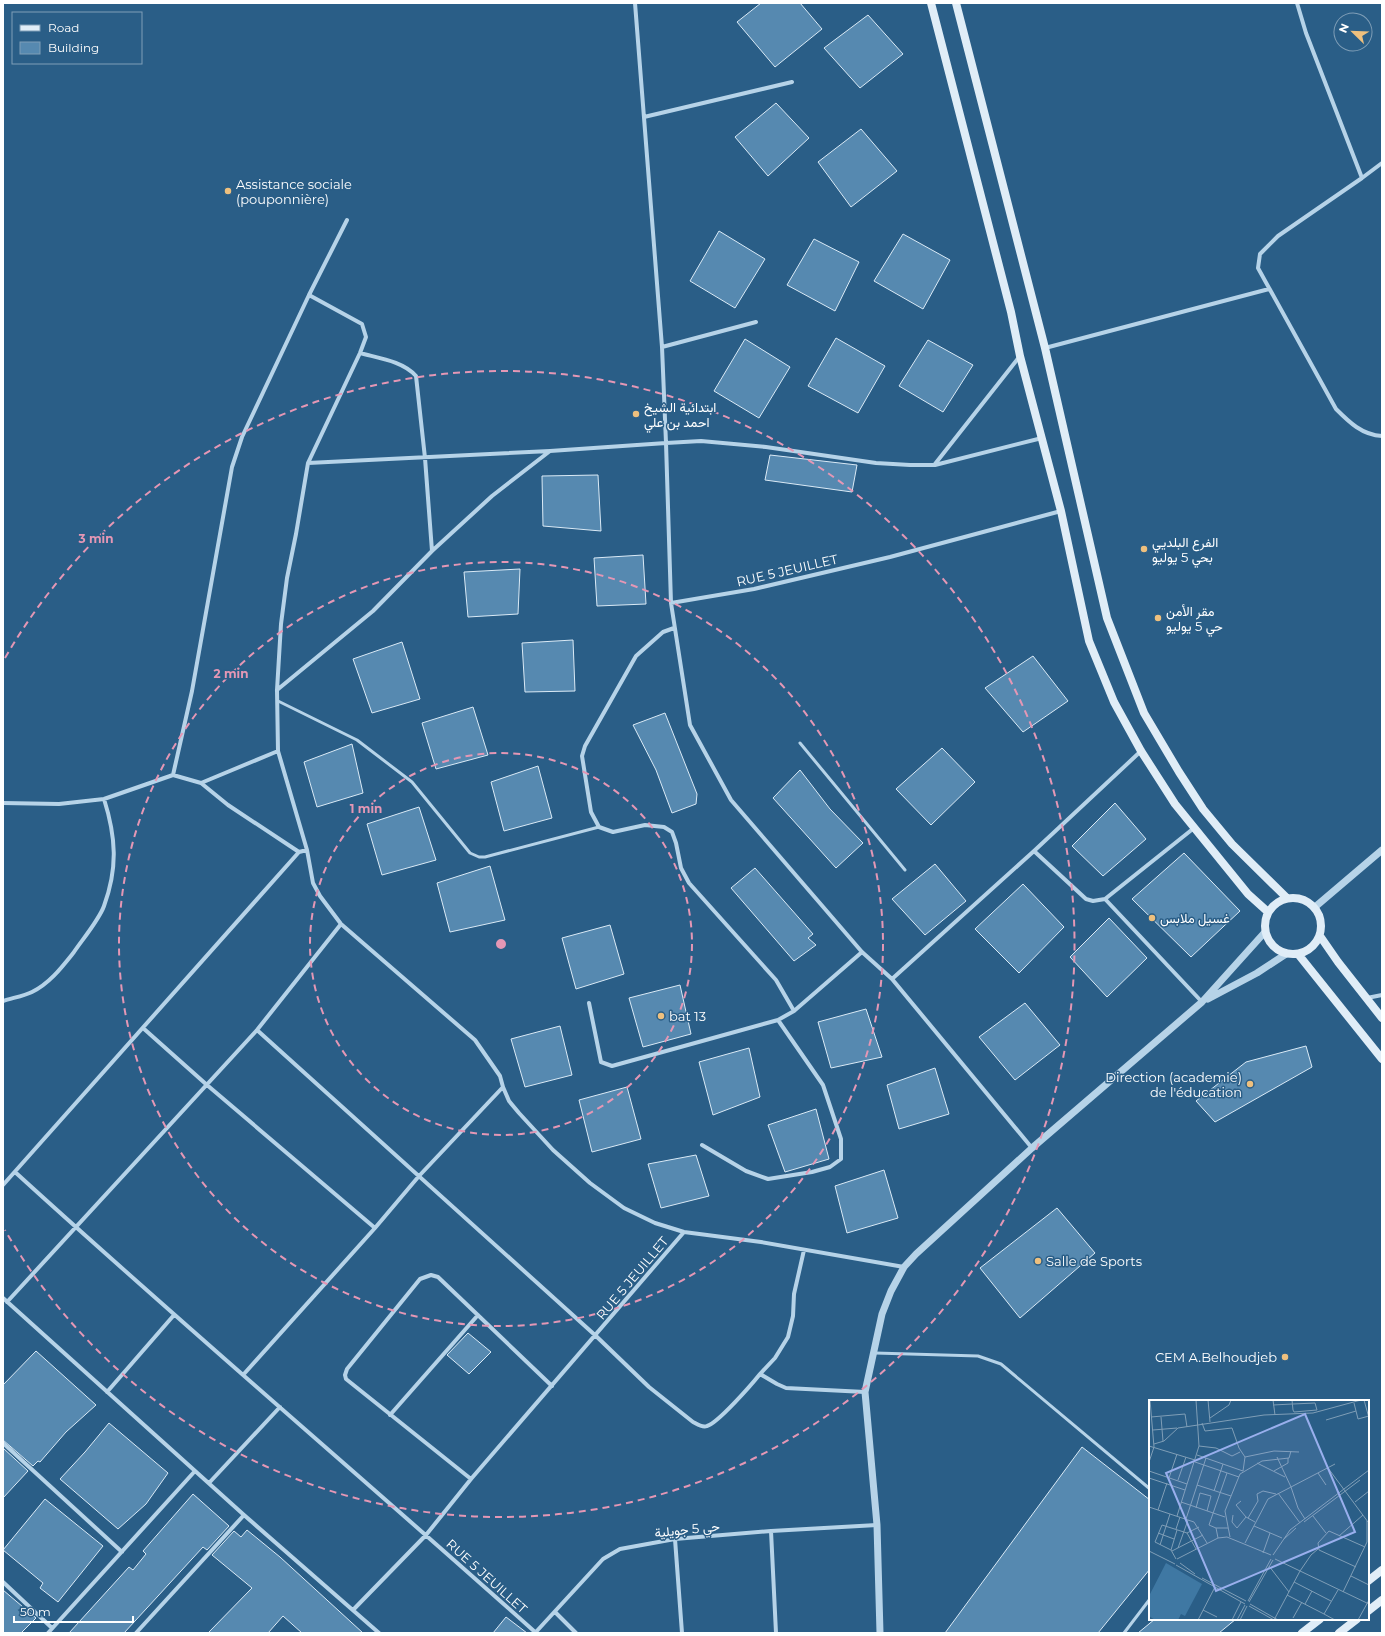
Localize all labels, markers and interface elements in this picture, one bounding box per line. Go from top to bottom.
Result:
legend [12,12,142,64]
north arrow [1333,12,1373,52]
text: Road [48,20,79,35]
text: N [1336,21,1352,35]
text: Building [48,40,99,55]
place label: Assistance sociale (pouponnière) [236,176,352,207]
marker: Assistance sociale (pouponnière) [223,186,233,196]
place label: ابتدائية الشيخ احمد بن علي [644,399,716,433]
marker: ابتدائية الشيخ احمد بن علي [631,409,641,419]
text: 3 min [78,531,114,546]
place label: الفرع البلديي بحي 5 يوليو [1152,534,1218,568]
marker: الفرع البلديي بحي 5 يوليو [1139,544,1149,554]
street label: RUE 5 JEUILLET [735,550,840,589]
place label: مقر الأمن حي 5 يوليو [1166,603,1223,637]
marker: مقر الأمن حي 5 يوليو [1153,613,1163,623]
text: 2 min [214,666,248,681]
text: 1 min [350,801,382,816]
place label: غسيل ملابس [1160,910,1230,927]
marker: غسيل ملابس [1147,913,1157,923]
centre of rings [494,937,508,951]
place label: bat 13 [669,1008,706,1024]
marker: bat 13 [656,1011,666,1021]
place label: Direction (academie) de l'éducation [1105,1069,1242,1100]
marker: Direction (academie) de l'éducation [1245,1079,1255,1089]
street label: RUE 5 JEUILLET [593,1233,672,1323]
place label: Salle de Sports [1046,1253,1142,1269]
marker: Salle de Sports [1033,1256,1043,1266]
place label: CEM A.Belhoudjeb [1155,1349,1277,1365]
marker: CEM A.Belhoudjeb [1280,1352,1290,1362]
inset map [1149,1400,1369,1620]
street label: حي 5 جويلية [654,1518,721,1543]
street label: RUE 5 JEUILLET [443,1535,531,1617]
scale bar [14,1598,133,1624]
text: 50 m [20,1604,51,1619]

